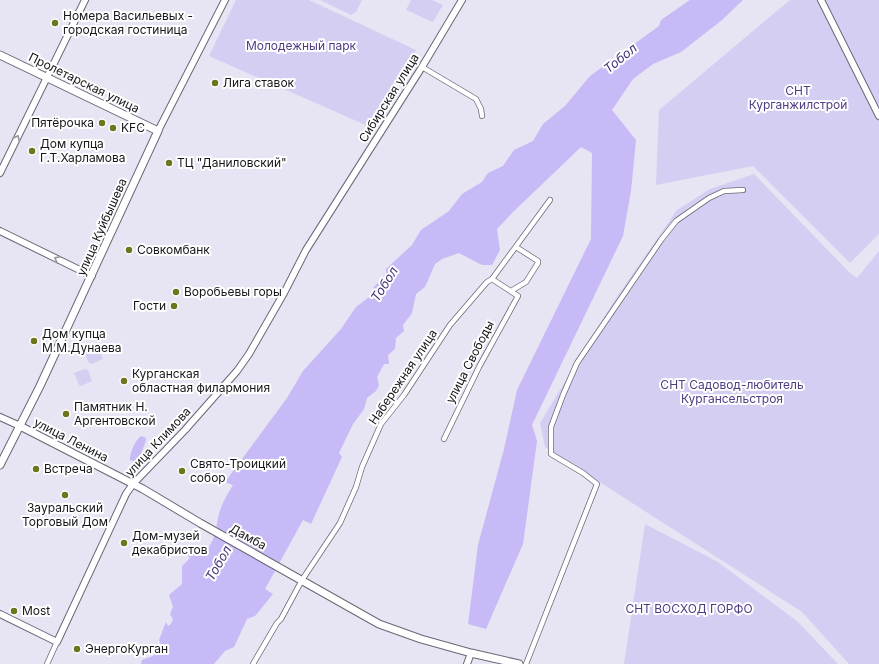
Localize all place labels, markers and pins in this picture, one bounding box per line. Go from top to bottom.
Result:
place label: Номера Васильевых - городская гостиница [63,8,193,37]
marker: Номера Васильевых - городская гостиница [50,18,60,28]
place label: Лига ставок [223,75,295,90]
marker: Лига ставок [210,78,220,88]
place label: Пятёрочка [31,115,94,130]
marker: Пятёрочка [97,118,107,128]
place label: KFC [121,120,145,135]
marker: KFC [108,123,118,133]
place label: Дом купца Г.Т.Харламова [40,136,126,165]
marker: Дом купца Г.Т.Харламова [27,146,37,156]
place label: ТЦ "Даниловский" [177,155,287,170]
marker: ТЦ "Даниловский" [164,158,174,168]
place label: Совкомбанк [137,242,210,257]
marker: Совкомбанк [124,245,134,255]
place label: Воробьевы горы [184,284,282,299]
marker: Воробьевы горы [171,287,181,297]
place label: Гости [133,298,166,313]
marker: Гости [169,301,179,311]
place label: Дом купца М.М.Дунаева [42,326,122,355]
marker: Дом купца М.М.Дунаева [29,336,39,346]
place label: Курганская областная филармония [132,366,270,395]
marker: Курганская областная филармония [119,376,129,386]
place label: Памятник Н. Аргентовской [74,399,156,428]
marker: Памятник Н. Аргентовской [61,409,71,419]
place label: Свято-Троицкий собор [190,456,286,485]
place label: Встреча [44,461,93,476]
marker: Встреча [31,464,41,474]
marker: Свято-Троицкий собор [177,466,187,476]
marker: Зауральский Торговый Дом [60,490,70,500]
place label: Зауральский Торговый Дом [22,500,108,529]
place label: Дом-музей декабристов [132,528,208,557]
marker: Дом-музей декабристов [119,538,129,548]
place label: Most [22,603,50,618]
marker: Most [9,606,19,616]
place label: ЭнергоКурган [85,641,168,656]
marker: ЭнергоКурган [72,644,82,654]

